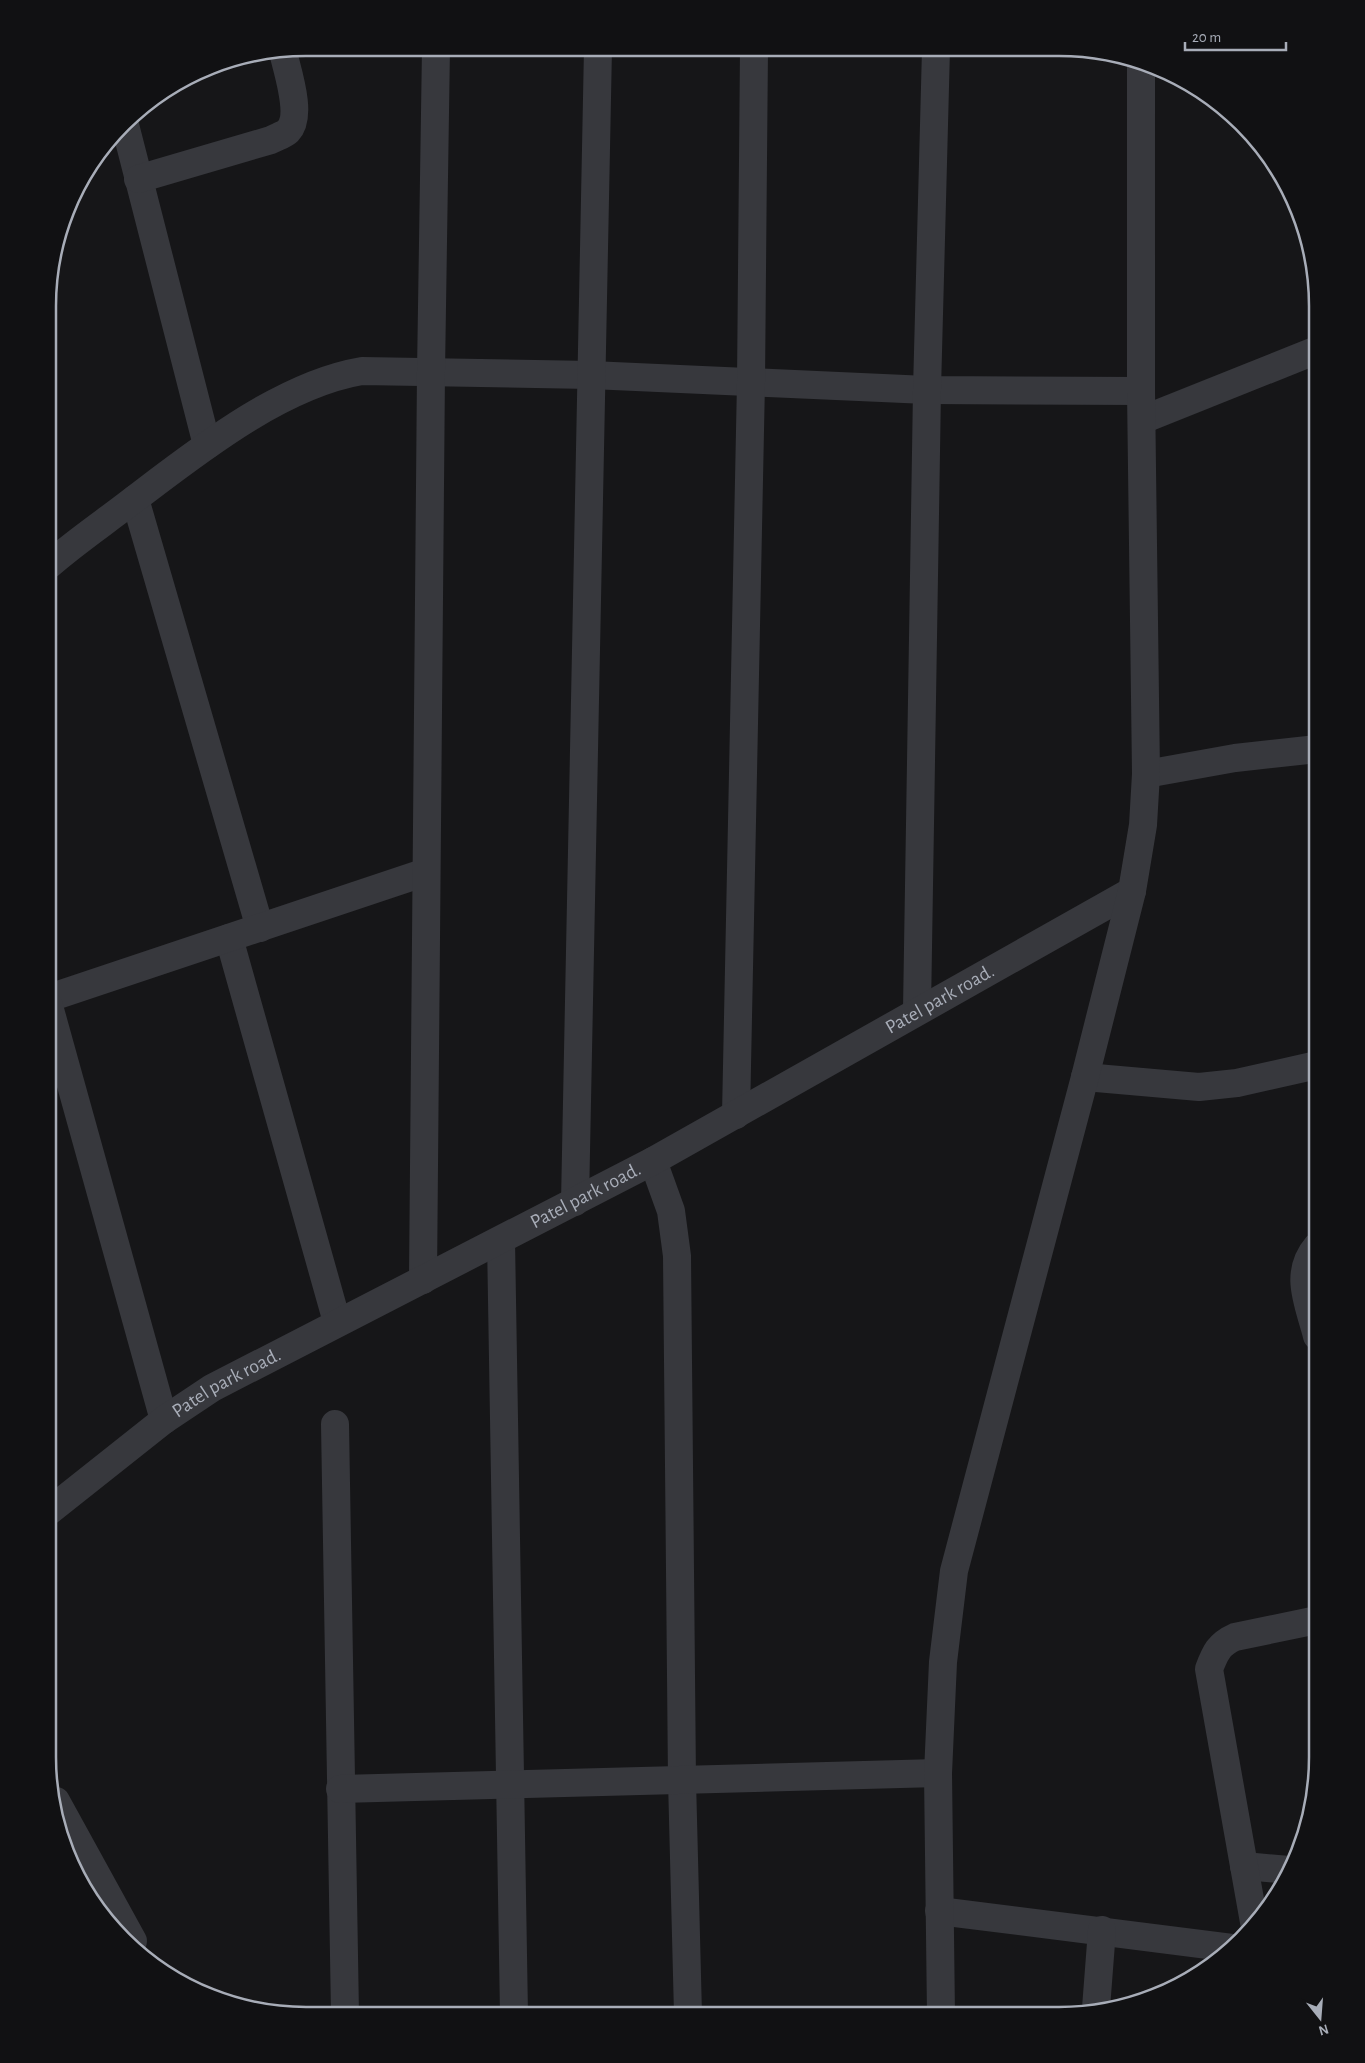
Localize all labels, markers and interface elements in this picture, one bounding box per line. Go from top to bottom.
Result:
scale bar [1185,20,1286,52]
text: 20 m [1192,30,1221,45]
street label: Patel park road. [882,961,998,1038]
street label: Patel park road. [527,1159,644,1232]
street label: Patel park road. [169,1344,284,1422]
north arrow [1295,1993,1345,2043]
text: N [1317,2021,1330,2038]

